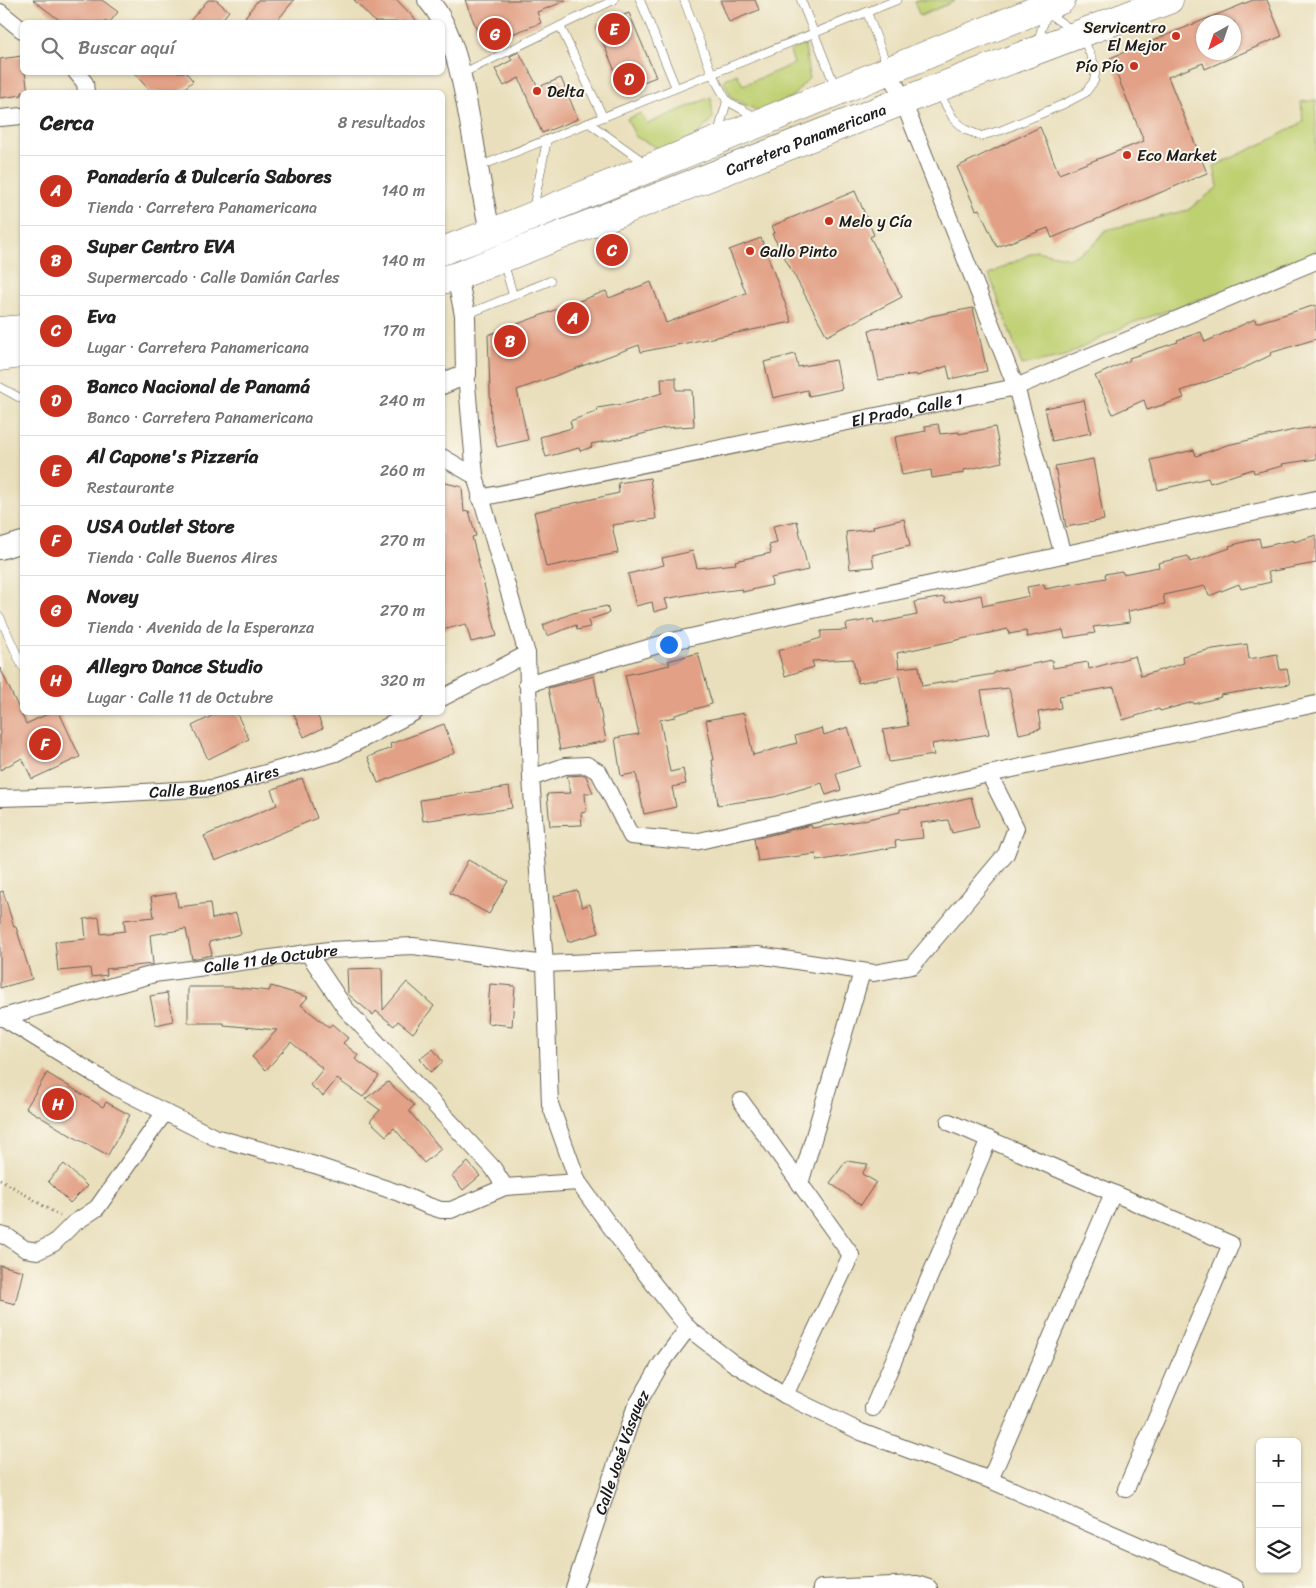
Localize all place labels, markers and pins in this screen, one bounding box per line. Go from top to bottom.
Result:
pin: E [598,10,630,48]
place label: Servicentro El Mejor [1083,13,1167,60]
pin: G [479,15,511,53]
marker: Servicentro El Mejor [1170,30,1182,42]
place label: Pío Pío [1076,52,1124,81]
pin: D [613,60,645,98]
marker: Pío Pío [1128,60,1140,72]
place label: Delta [547,77,585,106]
marker: Delta [531,85,543,97]
place label: Eco Market [1137,141,1217,170]
marker: Eco Market [1121,149,1133,161]
place label: Melo y Cía [839,207,912,236]
marker: Melo y Cía [823,215,835,227]
pin: C [596,231,628,269]
place label: Gallo Pinto [760,237,837,266]
marker: Gallo Pinto [744,245,756,257]
pin: A [557,299,589,337]
pin: B [494,322,526,360]
pin: F [29,725,61,763]
pin: H [42,1085,74,1123]

